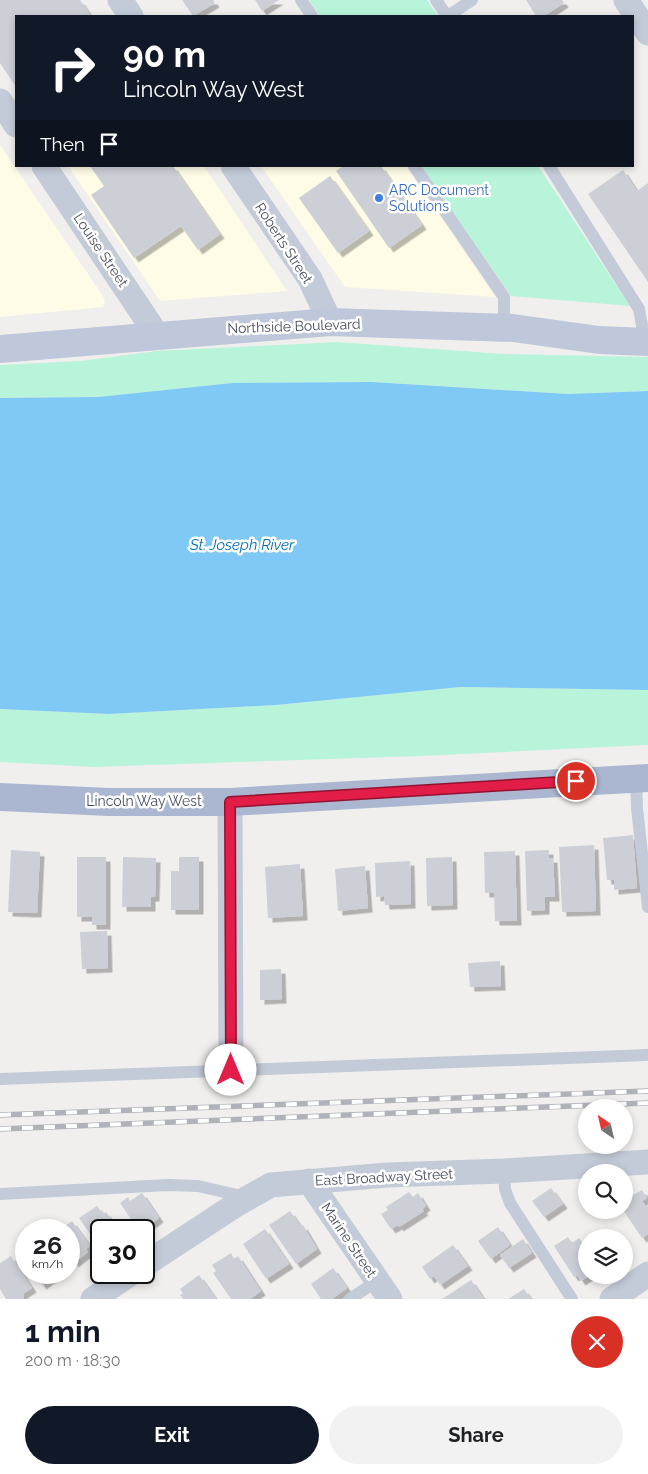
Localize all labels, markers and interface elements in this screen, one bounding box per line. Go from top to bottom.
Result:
text: 90 m [123,34,206,75]
icon: right [40,35,105,100]
text: Lincoln Way West [123,76,304,102]
icon: arrive [95,130,123,158]
text: Then [40,133,85,155]
place label: ARC Document Solutions [389,182,489,214]
marker: ARC Document Solutions [373,192,385,204]
street label: Roberts Street [252,200,316,287]
street label: Louise Street [71,210,132,290]
street label: Northside Boulevard [227,316,361,336]
water label: St. Joseph River [189,536,295,554]
pin [555,760,597,802]
icon: arrive [562,767,590,795]
street label: Lincoln Way West [86,793,202,809]
position arrow [204,1043,256,1095]
north arrow [578,1099,632,1154]
map controls [578,1099,633,1284]
button: search [578,1164,633,1219]
street label: East Broadway Street [315,1165,454,1189]
street label: Marine Street [318,1200,380,1281]
speed limit sign: 30 [90,1219,155,1284]
button: layers [578,1229,633,1284]
text: 26 [33,1230,62,1260]
text: km/h [32,1257,63,1271]
text: 1 min [25,1314,101,1349]
button: close [571,1316,623,1368]
text: 200 m · 18:30 [25,1351,121,1370]
button: Exit [25,1406,319,1464]
button: Share [329,1406,623,1464]

